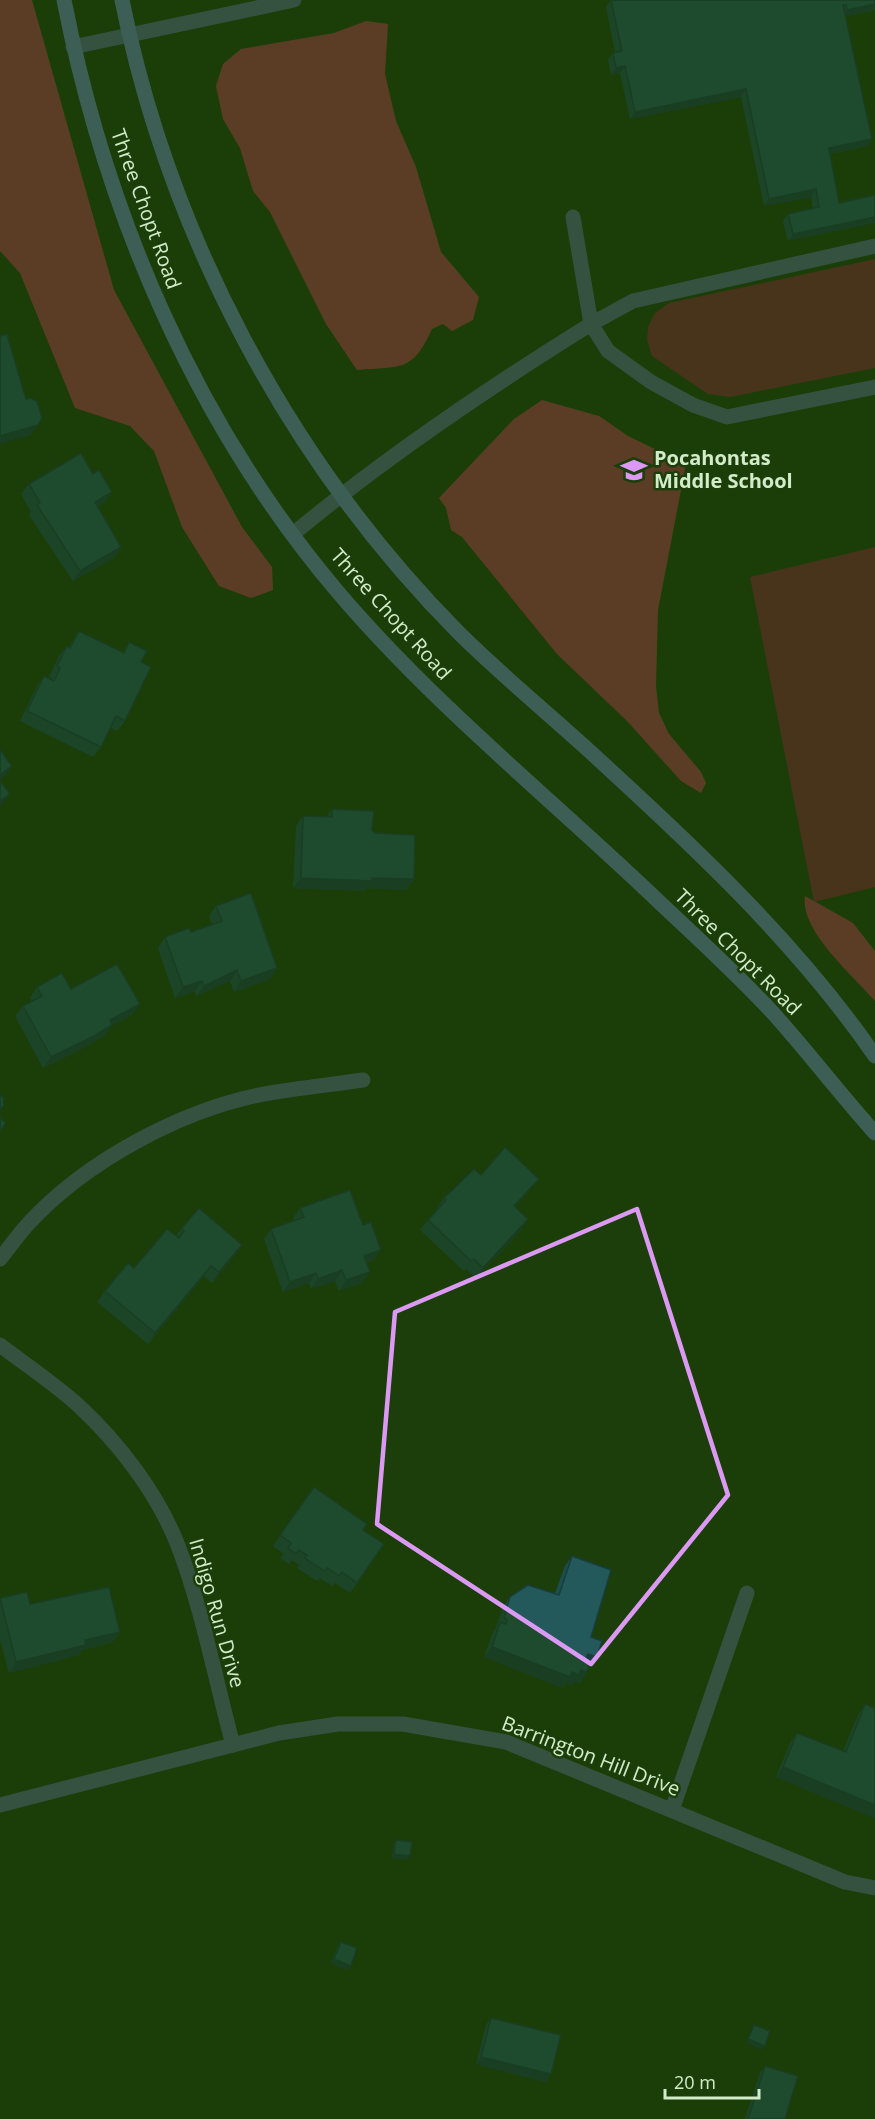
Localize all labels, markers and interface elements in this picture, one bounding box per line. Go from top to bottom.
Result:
street label: Three Chopt Road [105,125,188,293]
place label: Pocahontas Middle School [654,444,793,494]
school or university icon: Pocahontas Middle School [619,455,649,485]
street label: Three Chopt Road [325,542,458,685]
street label: Three Chopt Road [669,883,807,1021]
street label: Indigo Run Drive [183,1535,252,1691]
street label: Barrington Hill Drive [498,1709,684,1802]
scale bar [665,2062,760,2100]
text: 20 m [674,2070,716,2094]

